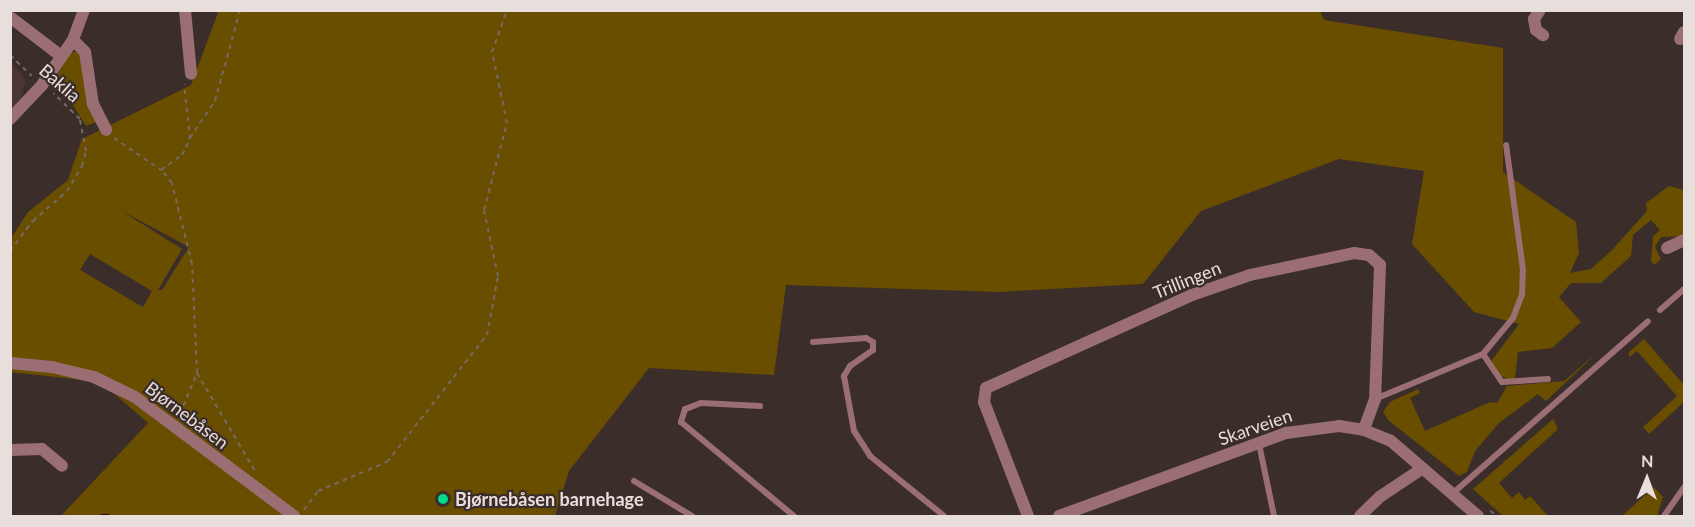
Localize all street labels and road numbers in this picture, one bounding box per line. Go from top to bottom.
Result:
street label: Baklia [35,59,85,107]
street label: Trillingen [1150,257,1224,303]
street label: Bjørnebåsen [141,377,233,453]
street label: Skarveien [1215,404,1295,450]

